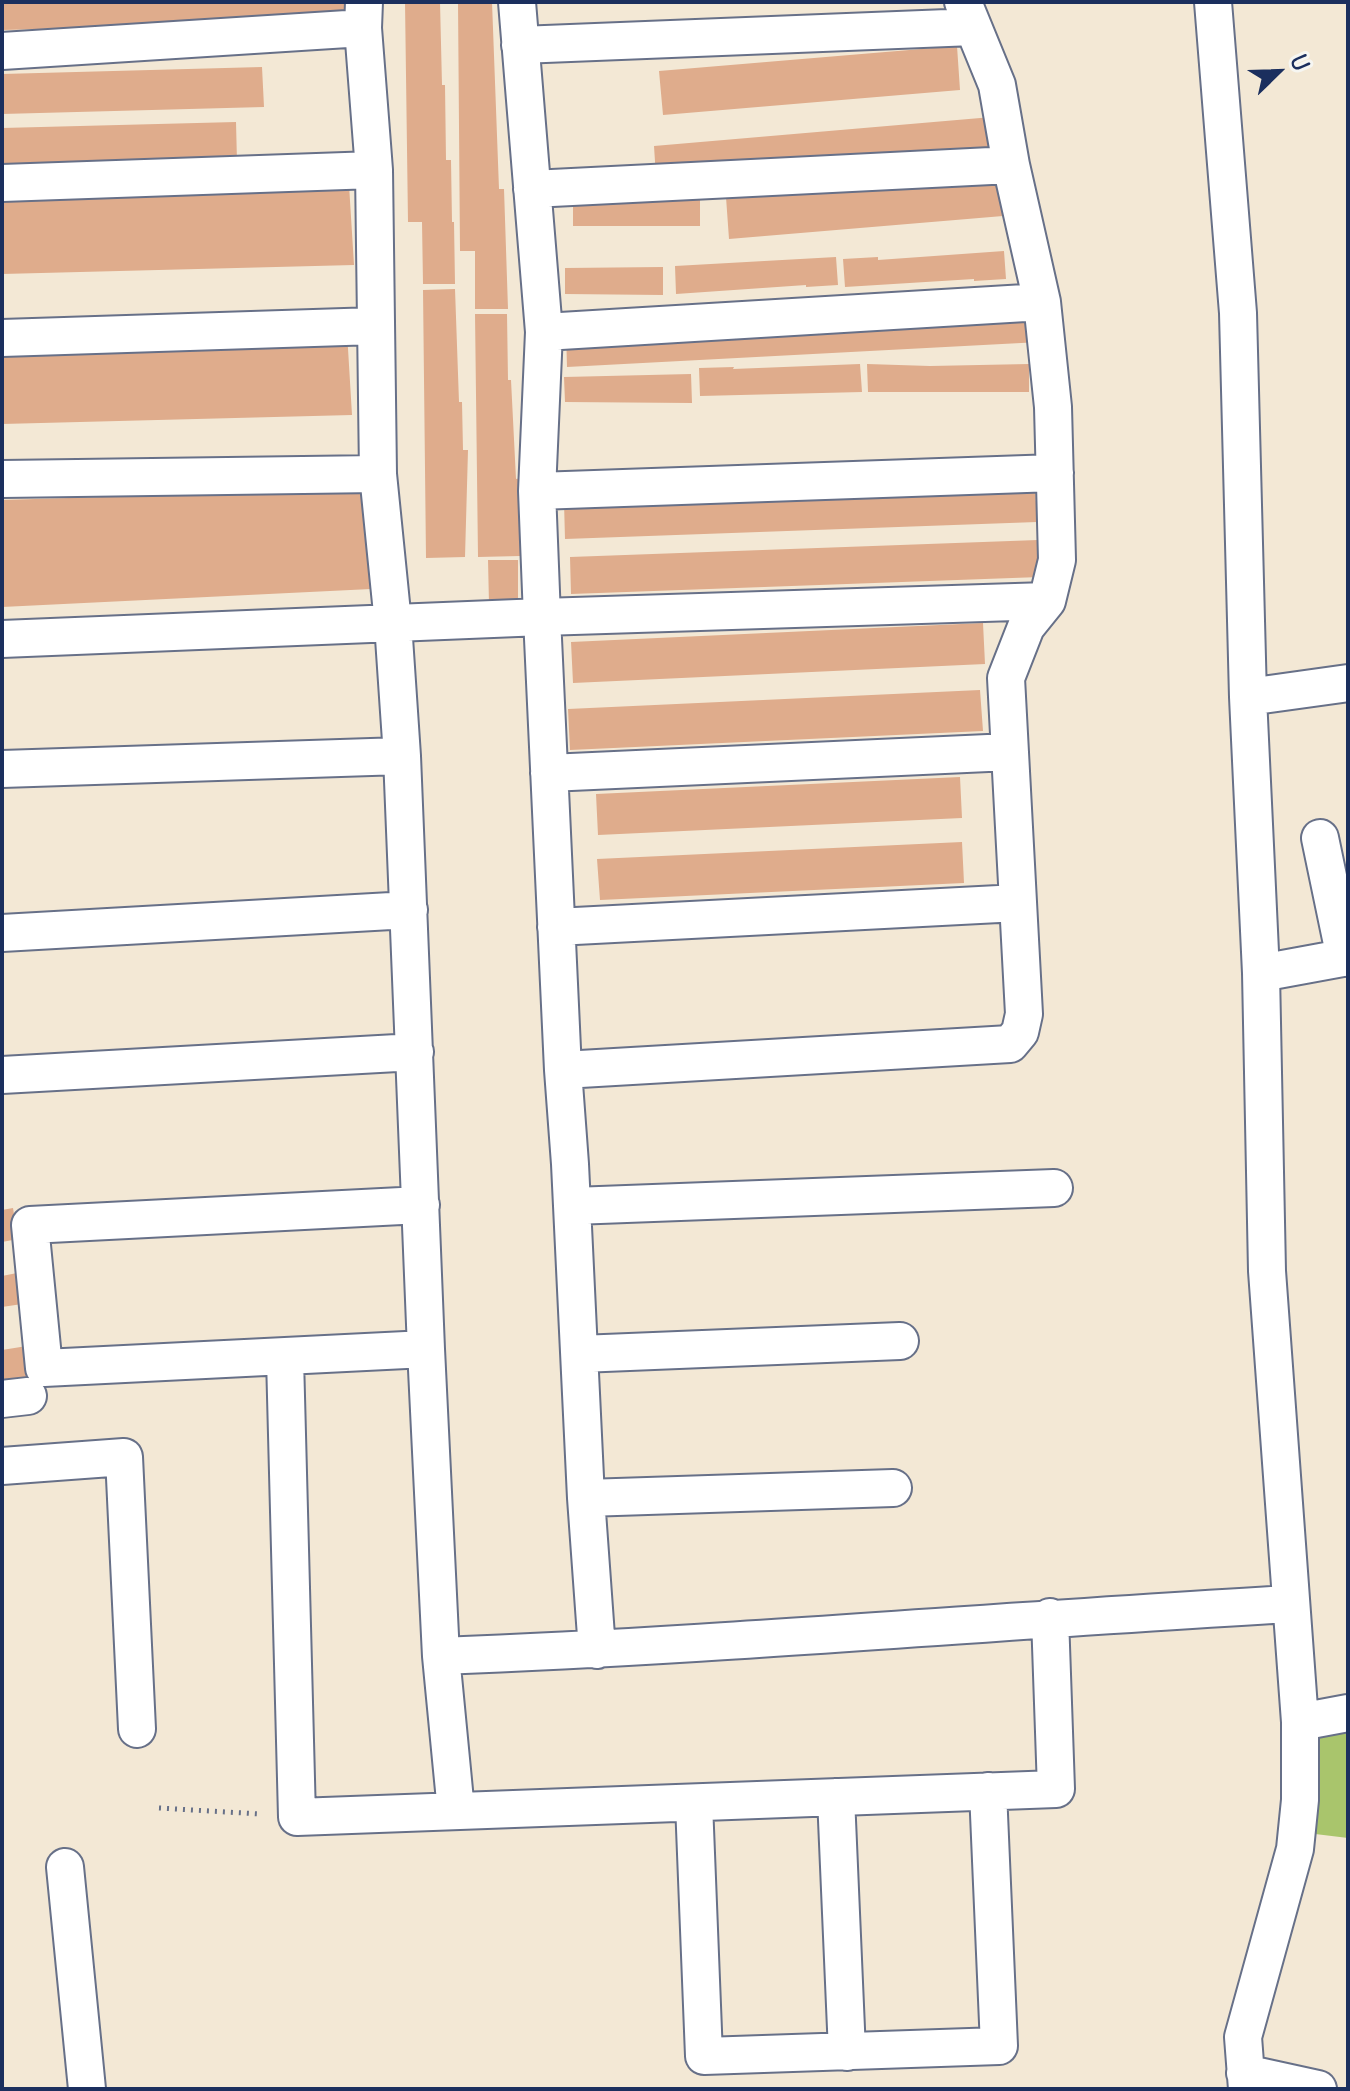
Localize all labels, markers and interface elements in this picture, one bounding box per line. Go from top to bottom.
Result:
north arrow [1238,32,1318,112]
text: U [1284,50,1316,75]

